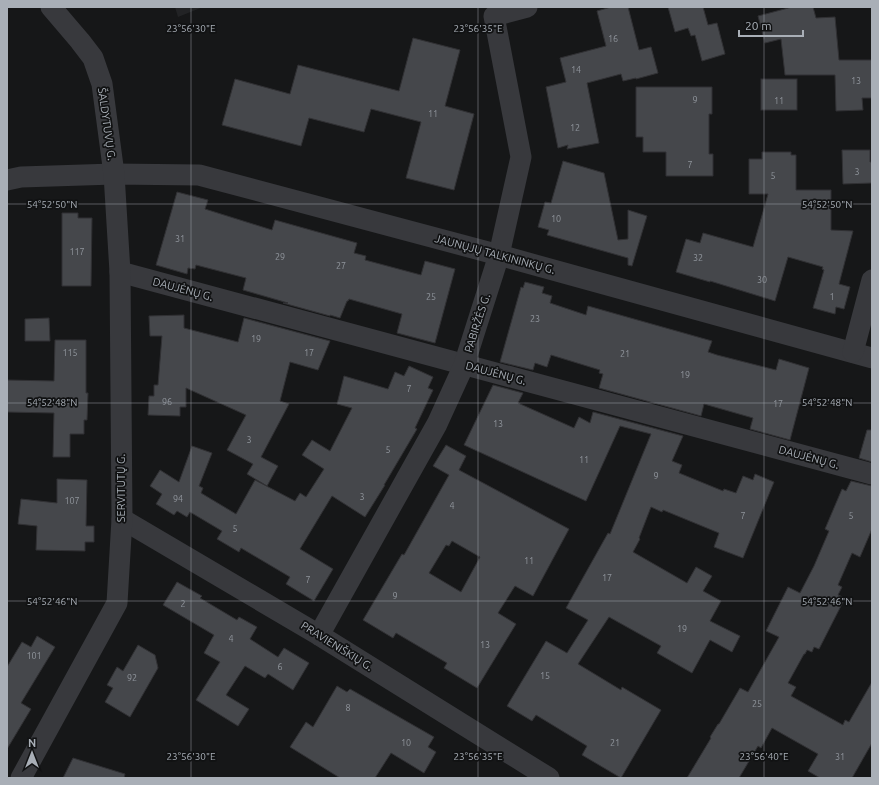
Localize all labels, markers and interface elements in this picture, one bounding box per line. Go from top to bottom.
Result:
scale bar [739,12,803,38]
text: 20 m [745,19,772,32]
text: 23°56'30"E [166,23,216,34]
text: 23°56'35"E [453,23,503,34]
house number: 16 [608,34,618,44]
house number: 14 [571,65,581,75]
house number: 13 [851,76,861,86]
street label: ŠALDYTUVŲ G. [96,87,119,161]
house number: 9 [692,95,698,105]
house number: 11 [774,96,784,106]
house number: 11 [428,109,438,119]
house number: 12 [570,123,580,133]
house number: 7 [687,160,693,170]
house number: 3 [854,167,860,177]
house number: 5 [770,171,776,181]
text: 54°52'50"N [27,199,77,210]
text: 54°52'50"N [802,199,852,210]
house number: 10 [551,214,561,224]
street label: JAUNŲJŲ TALKININKŲ G. [434,232,556,276]
house number: 31 [175,234,185,244]
house number: 117 [69,247,85,257]
house number: 29 [275,252,285,262]
house number: 32 [693,253,703,263]
house number: 27 [336,261,346,271]
street label: DAUJĖNŲ G. [152,275,214,303]
house number: 30 [757,275,767,285]
house number: 25 [426,292,436,302]
street label: PABIRŽĖS G. [461,292,492,354]
house number: 1 [829,292,835,302]
house number: 23 [530,314,540,324]
house number: 19 [251,334,261,344]
house number: 115 [62,348,78,358]
house number: 17 [304,348,314,358]
house number: 21 [620,349,630,359]
street label: DAUJĖNŲ G. [465,359,527,387]
house number: 19 [680,370,690,380]
house number: 7 [406,384,412,394]
text: 54°52'48"N [27,397,77,408]
house number: 96 [162,397,172,407]
text: 54°52'48"N [802,397,852,408]
house number: 17 [773,399,783,409]
house number: 13 [493,419,503,429]
house number: 3 [246,435,252,445]
street label: DAUJĖNŲ G. [778,443,840,471]
house number: 5 [385,445,391,455]
street label: SERVITUTŲ G. [115,454,127,522]
house number: 11 [579,455,589,465]
house number: 9 [653,471,659,481]
house number: 3 [359,492,365,502]
house number: 94 [173,494,183,504]
house number: 107 [64,496,80,506]
house number: 4 [449,501,455,511]
house number: 7 [740,511,746,521]
house number: 5 [848,511,854,521]
house number: 5 [232,524,238,534]
house number: 11 [524,556,534,566]
house number: 17 [602,573,612,583]
house number: 7 [305,575,311,585]
house number: 9 [392,591,398,601]
text: 54°52'46"N [27,596,77,607]
text: 54°52'46"N [802,596,852,607]
house number: 2 [180,599,186,609]
street label: PRAVIENIŠKIŲ G. [299,618,376,673]
house number: 19 [677,624,687,634]
house number: 4 [228,634,234,644]
house number: 13 [480,640,490,650]
house number: 101 [26,651,42,661]
house number: 6 [277,662,283,672]
house number: 15 [540,671,550,681]
house number: 92 [127,673,137,683]
house number: 25 [752,699,762,709]
house number: 8 [345,703,351,713]
north arrow [12,733,52,773]
text: N [28,737,36,749]
house number: 10 [401,738,411,748]
house number: 21 [610,738,620,748]
text: 23°56'30"E [166,751,216,762]
text: 23°56'35"E [453,751,503,762]
text: 23°56'40"E [739,751,789,762]
house number: 31 [835,752,845,762]

